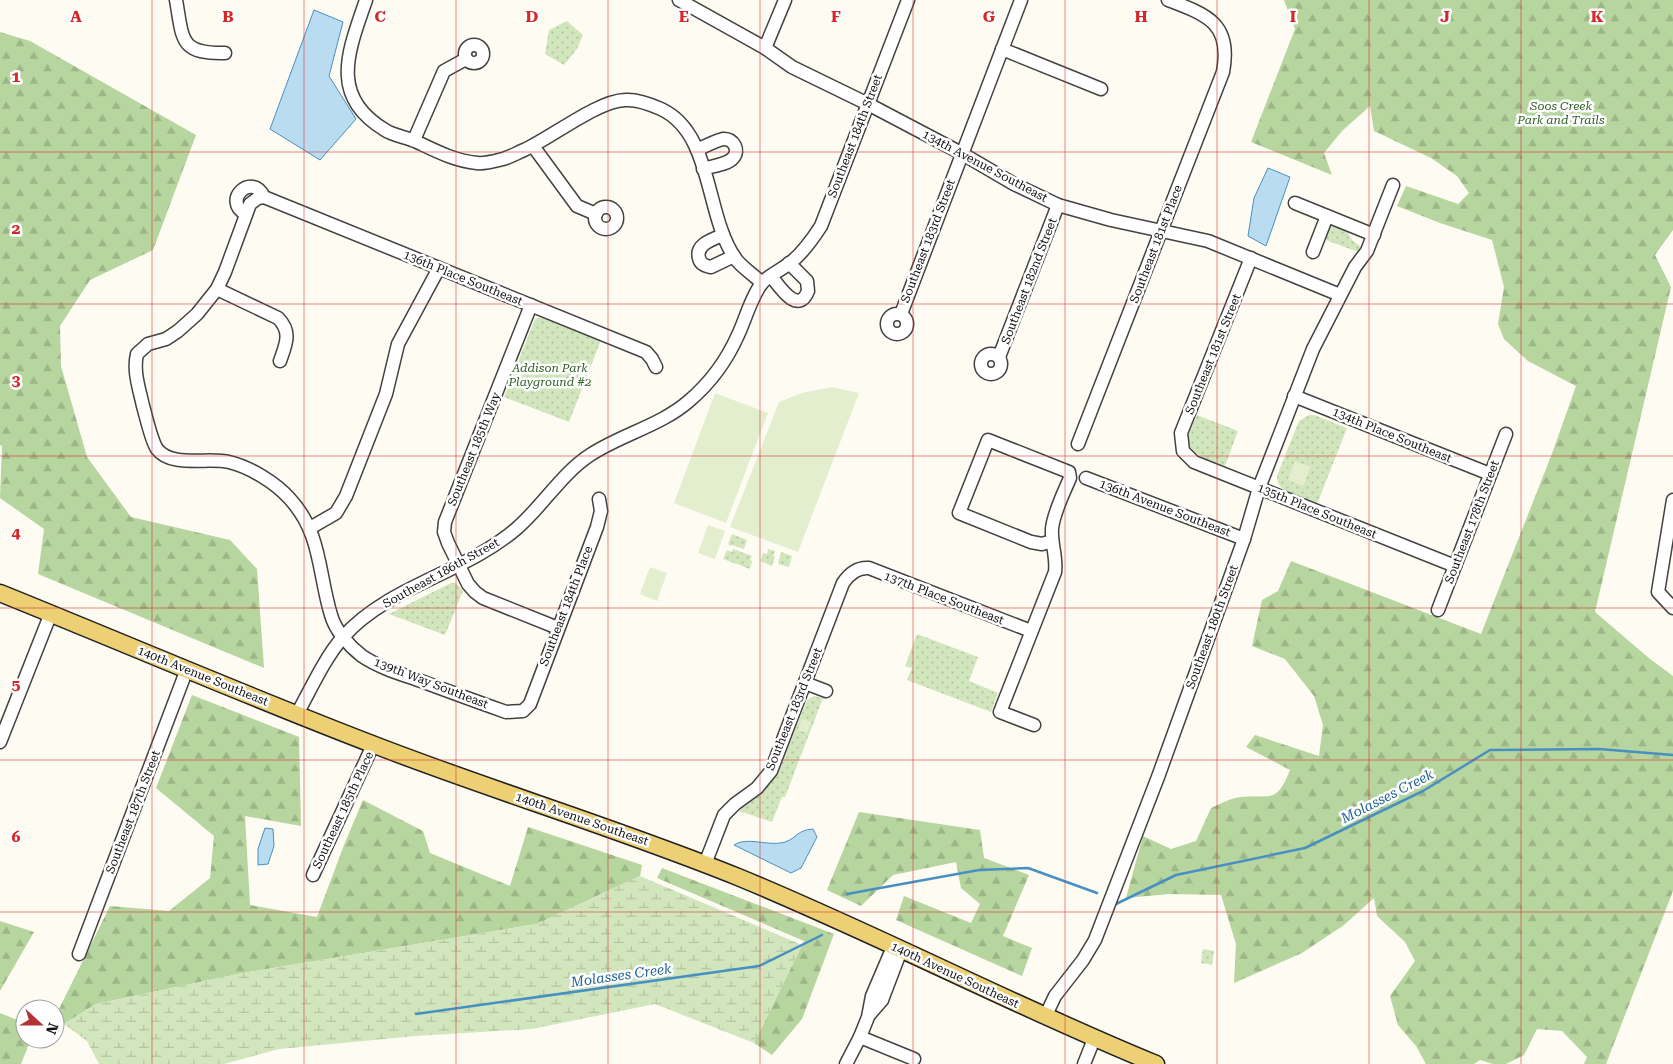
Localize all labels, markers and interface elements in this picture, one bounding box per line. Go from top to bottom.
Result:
text: A [70,7,82,26]
text: B [222,7,234,26]
text: C [374,7,386,26]
text: D [526,7,539,26]
text: E [679,7,689,26]
text: F [831,7,841,26]
text: G [983,7,996,26]
text: H [1134,7,1148,26]
text: I [1290,7,1296,26]
text: J [1440,7,1450,26]
text: K [1591,7,1604,26]
text: 1 [12,67,21,86]
street label: Southeast 184th Street [825,72,885,200]
park label: Soos Creek Park and Trails [1516,99,1605,127]
street label: 134th Avenue Southeast [920,127,1050,205]
street label: Southeast 183rd Street [898,177,958,305]
street label: Southeast 181st Place [1127,183,1185,305]
street label: Southeast 182nd Street [998,215,1060,346]
text: 2 [12,219,21,238]
street label: 136th Place Southeast [401,248,525,309]
street label: Southeast 181st Street [1182,291,1244,416]
park label: Addison Park Playground #2 [507,361,592,389]
text: 3 [12,371,21,390]
street label: Southeast 185th Way [445,389,504,508]
street label: 134th Place Southeast [1330,405,1454,466]
street label: Southeast 178th Street [1442,458,1502,586]
street label: 136th Avenue Southeast [1097,476,1233,540]
street label: 135th Place Southeast [1255,481,1379,542]
text: 4 [12,523,21,542]
street label: Southeast 186th Street [380,535,502,611]
street label: Southeast 184th Place [537,544,596,668]
street label: Southeast 180th Street [1183,563,1241,691]
street label: 137th Place Southeast [882,569,1006,628]
street label: 140th Avenue Southeast [136,643,271,709]
street label: Southeast 183rd Street [763,645,825,772]
street label: 139th Way Southeast [372,655,491,711]
text: 5 [12,675,21,694]
street label: Southeast 187th Street [103,748,163,876]
street label: Southeast 185th Place [310,749,376,871]
water label: Molasses Creek [1337,766,1436,827]
street label: 140th Avenue Southeast [514,790,651,848]
text: 6 [12,827,21,846]
street label: 140th Avenue Southeast [889,939,1022,1011]
water label: Molasses Creek [569,960,673,990]
north arrow [15,999,65,1049]
text: N [43,1021,62,1037]

